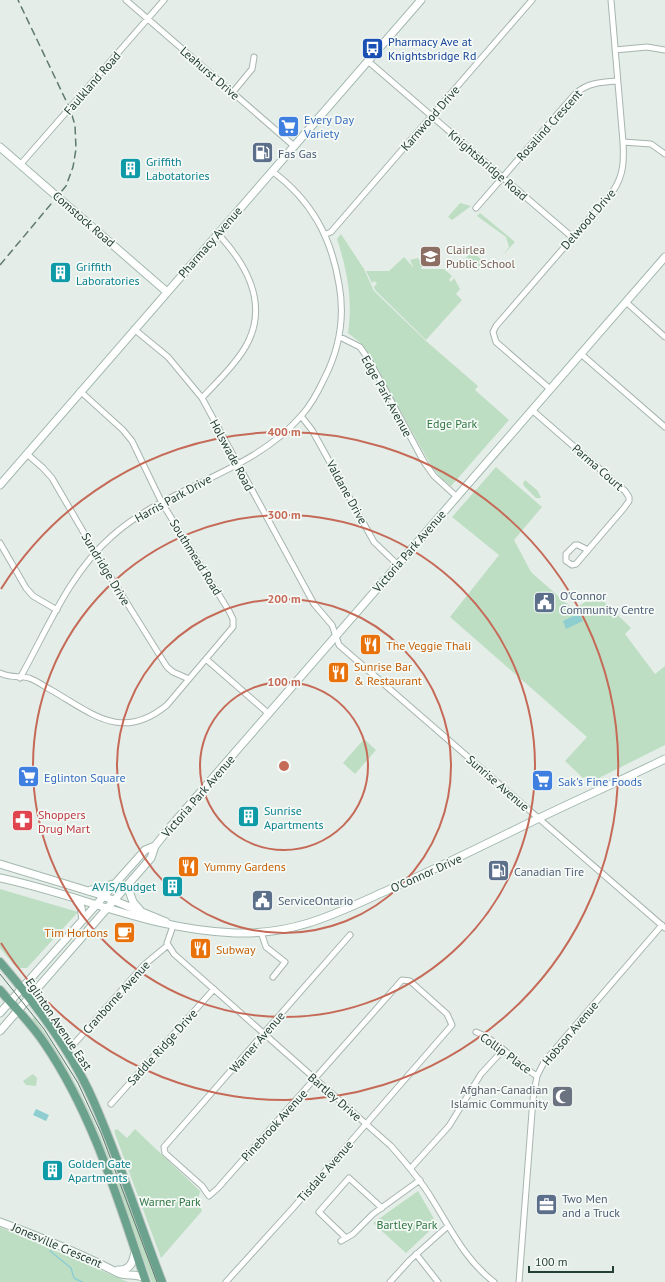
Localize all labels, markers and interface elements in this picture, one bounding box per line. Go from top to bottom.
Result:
place label: Pharmacy Ave at Knightsbridge Rd [388,34,476,63]
bus stop icon: Pharmacy Ave at Knightsbridge Rd [360,35,386,61]
street label: Leahurst Drive [177,43,243,103]
street label: Faulkland Road [60,48,124,118]
street label: Karnwood Drive [398,82,462,154]
street label: Rosalind Crescent [513,86,585,164]
place label: Every Day Variety [303,112,354,141]
supermarket icon: Every Day Variety [275,113,301,139]
street label: Knightsbridge Road [445,126,531,204]
fuel station icon: Fas Gas [250,140,276,166]
place label: Fas Gas [278,146,317,161]
place label: Griffith Labotatories [146,154,210,183]
building icon: Griffith Labotatories [117,155,143,181]
street label: Delwood Drive [558,186,618,252]
street label: Comstock Road [50,188,118,250]
street label: Pharmacy Avenue [175,203,245,281]
place label: Clairlea Public School [446,242,515,271]
school or university icon: Clairlea Public School [417,243,443,269]
place label: Griffith Laboratories [76,259,140,288]
building icon: Griffith Laboratories [48,260,74,286]
street label: Edge Park Avenue [358,353,416,439]
park label: Edge Park [427,416,478,431]
street label: Holswade Road [207,417,257,493]
text: 400 m [267,424,301,439]
street label: Parma Court [569,441,627,493]
street label: Valdane Drive [323,457,371,527]
street label: Harris Park Drive [132,471,214,525]
text: 300 m [267,507,301,522]
street label: Victoria Park Avenue [368,507,449,596]
street label: Southmead Road [167,516,225,598]
street label: Sundridge Drive [78,530,134,608]
place label: O'Connor Community Centre [560,588,654,617]
public building icon: O'Connor Community Centre [532,589,558,615]
text: 200 m [267,591,301,606]
restaurant icon: The Veggie Thali [357,632,383,658]
place label: The Veggie Thali [386,638,471,653]
place label: Sunrise Bar & Restaurant [354,659,422,688]
restaurant icon: Sunrise Bar & Restaurant [326,660,352,686]
text: 100 m [267,674,301,689]
street label: Victoria Park Avenue [157,752,238,841]
street label: Sunrise Avenue [464,752,532,814]
centre of rings [277,759,291,773]
supermarket icon: Eglinton Square [15,764,41,790]
supermarket icon: Sak's Fine Foods [530,768,556,794]
place label: Eglinton Square [44,770,126,785]
place label: Sak's Fine Foods [558,774,642,789]
place label: Sunrise Apartments [264,803,324,832]
building icon: Sunrise Apartments [235,804,261,830]
place label: Shoppers Drug Mart [38,807,90,836]
pharmacy icon: Shoppers Drug Mart [10,808,36,834]
street label: O'Connor Drive [388,851,464,895]
restaurant icon: Yummy Gardens [175,853,201,879]
fuel station icon: Canadian Tire [485,858,511,884]
place label: Yummy Gardens [204,859,286,874]
place label: Canadian Tire [514,864,584,879]
building icon: AVIS/Budget [159,873,185,899]
place label: AVIS/Budget [92,879,156,894]
public building icon: ServiceOntario [249,887,275,913]
place label: ServiceOntario [278,893,353,908]
cafe icon: Tim Hortons [111,919,137,945]
place label: Tim Hortons [44,925,108,940]
restaurant icon: Subway [187,936,213,962]
place label: Subway [216,942,256,957]
street label: Cranborne Avenue [79,957,153,1037]
street label: Eglinton Avenue East [23,975,95,1073]
street label: Hobson Avenue [539,998,601,1068]
street label: Saddle Ridge Drive [124,1006,200,1088]
street label: Warner Avenue [226,1008,288,1076]
street label: Collip Place [477,1029,535,1077]
street label: Bartley Drive [305,1070,365,1124]
place label: Afghan-Canadian Islamic Community [450,1082,548,1111]
mosque icon: Afghan-Canadian Islamic Community [550,1083,576,1109]
street label: Pinebrook Avenue [238,1086,310,1164]
street label: Tisdale Avenue [294,1137,356,1205]
place label: Golden Gate Apartments [68,1156,131,1185]
building icon: Golden Gate Apartments [40,1157,66,1183]
place label: Two Men and a Truck [562,1191,620,1220]
office icon: Two Men and a Truck [533,1192,559,1218]
park label: Warner Park [139,1194,201,1209]
park label: Bartley Park [376,1217,438,1232]
street label: Jonesville Crescent [9,1219,104,1271]
scale bar [529,1248,613,1274]
text: 100 m [535,1254,568,1269]

